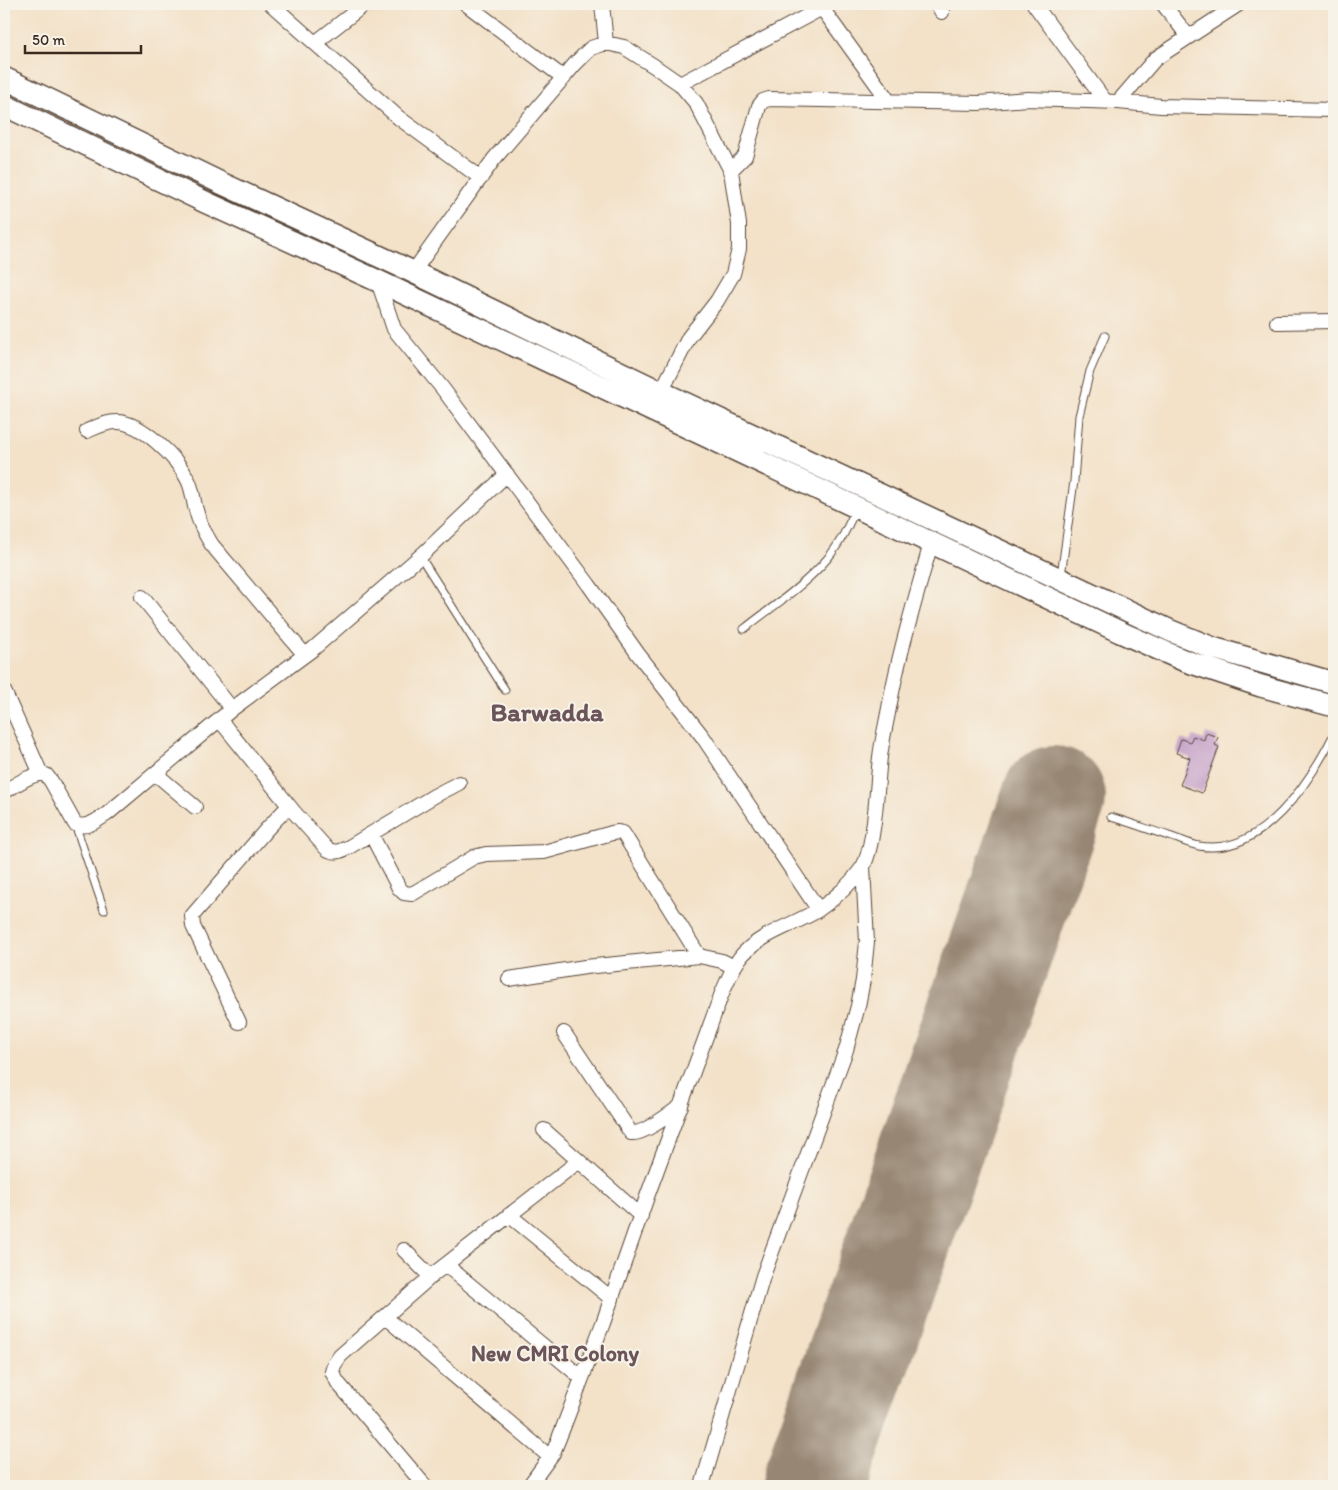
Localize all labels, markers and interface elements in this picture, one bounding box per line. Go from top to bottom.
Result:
scale bar [25,22,141,54]
text: 50 m [32,31,65,49]
district label: Barwadda [490,696,604,728]
district label: New CMRI Colony [471,1340,640,1367]

